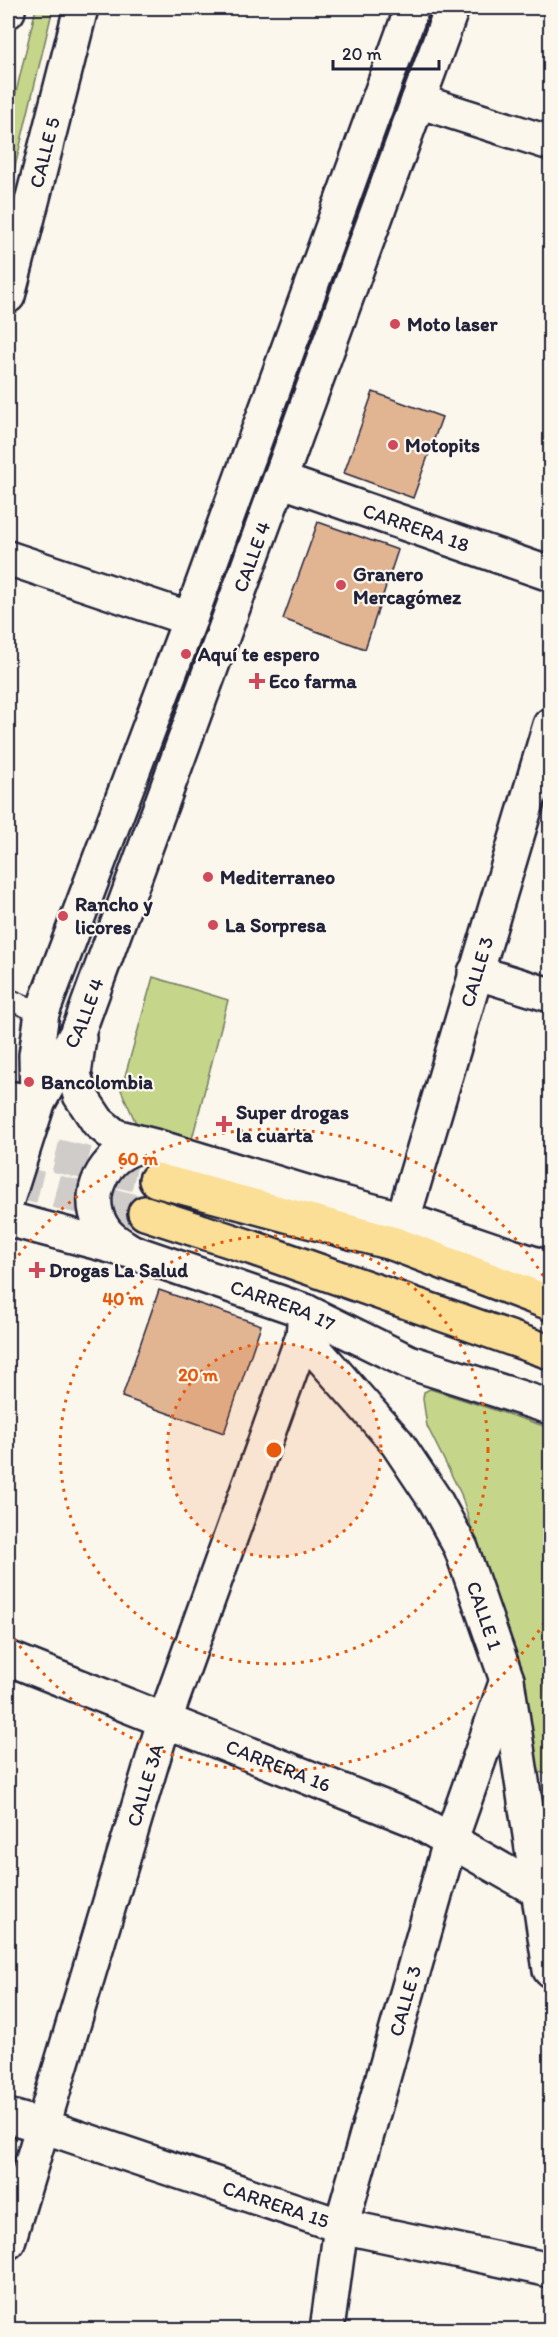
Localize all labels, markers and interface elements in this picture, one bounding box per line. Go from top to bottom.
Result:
scale bar [333,33,440,71]
text: 20 m [342,43,382,65]
street label: CALLE 5 [24,115,65,190]
place label: Moto laser [407,312,499,336]
marker: Moto laser [388,317,402,331]
place label: Motopits [405,433,480,458]
marker: Motopits [386,438,400,452]
street label: CARRERA 18 [360,498,473,557]
street label: CALLE 4 [228,518,276,596]
place label: Granero Mercagómez [353,562,462,610]
marker: Granero Mercagómez [334,578,348,592]
place label: Aquí te espero [197,642,320,667]
marker: Aquí te espero [179,647,193,661]
place label: Eco farma [269,669,357,693]
marker: Eco farma [250,674,264,688]
place label: Mediterraneo [220,865,335,889]
marker: Mediterraneo [201,870,215,884]
place label: Rancho y licores [75,892,153,939]
marker: Rancho y licores [56,909,70,923]
place label: La Sorpresa [225,913,327,938]
marker: La Sorpresa [206,918,220,932]
street label: CALLE 3 [455,933,498,1010]
street label: CALLE 4 [59,975,109,1052]
place label: Bancolombia [41,1070,153,1094]
marker: Bancolombia [22,1075,36,1089]
place label: Super drogas la cuarta [236,1100,349,1147]
marker: Super drogas la cuarta [217,1117,231,1131]
text: 60 m [118,1148,159,1170]
place label: Drogas La Salud [49,1258,188,1283]
marker: Drogas La Salud [30,1263,44,1277]
street label: CARRERA 17 [227,1274,339,1336]
text: 40 m [102,1288,144,1310]
text: 20 m [178,1364,219,1386]
centre of rings [264,1440,284,1460]
street label: CALLE 1 [462,1578,507,1653]
street label: CARRERA 16 [222,1734,334,1797]
street label: CALLE 3A [121,1741,169,1829]
street label: CALLE 3 [383,1963,426,2039]
street label: CARRERA 15 [219,2175,332,2233]

